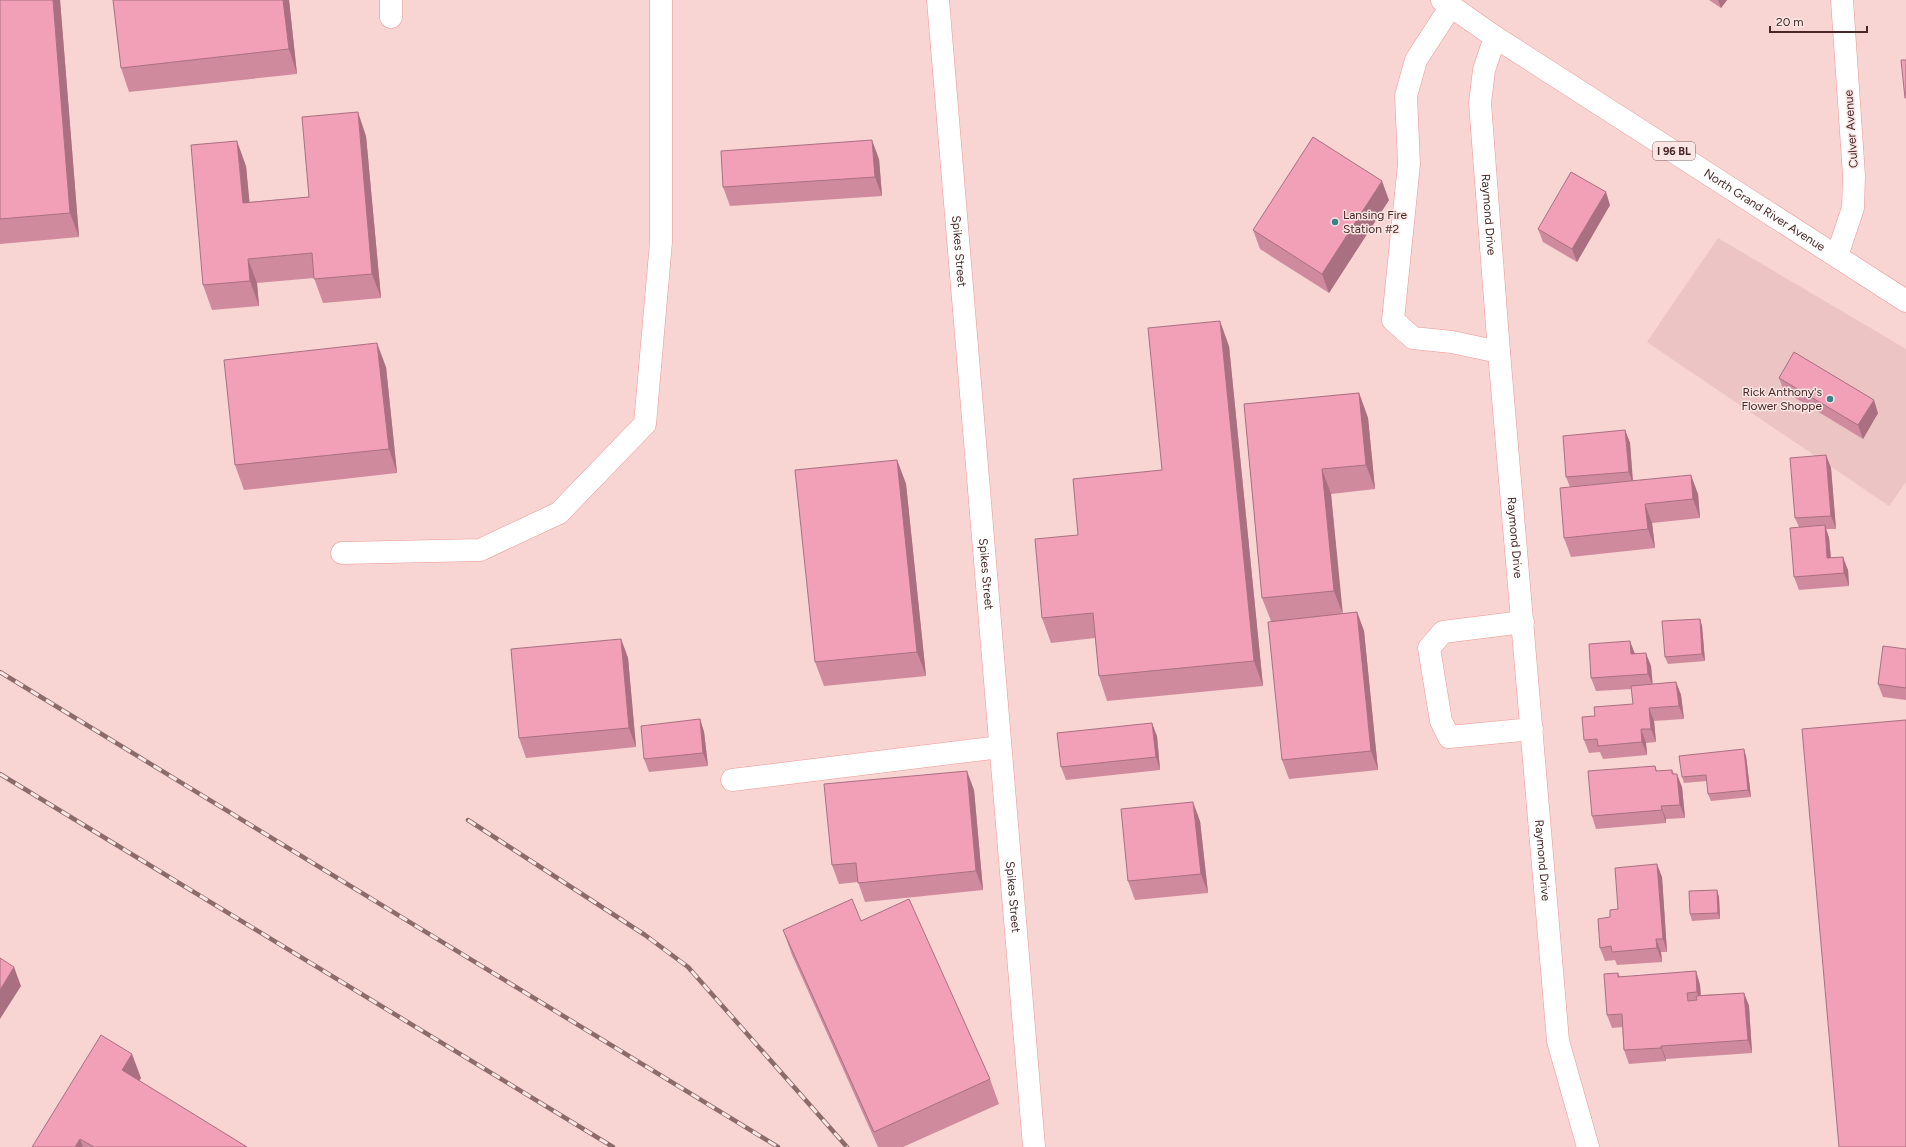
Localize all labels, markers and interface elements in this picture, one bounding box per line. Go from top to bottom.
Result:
scale bar [1770,8,1867,34]
text: 20 m [1776,15,1804,29]
street label: Culver Avenue [1841,89,1861,169]
road number: I 96 BL [1653,142,1695,160]
street label: North Grand River Avenue [1701,166,1828,254]
street label: Raymond Drive [1478,173,1499,256]
place label: Lansing Fire Station #2 [1343,208,1407,236]
street label: Spikes Street [949,215,969,288]
marker: Lansing Fire Station #2 [1330,217,1340,227]
place label: Rick Anthony's Flower Shoppe [1741,385,1822,413]
marker: Rick Anthony's Flower Shoppe [1825,394,1835,404]
street label: Raymond Drive [1504,496,1525,579]
street label: Spikes Street [976,538,996,611]
street label: Raymond Drive [1532,819,1553,902]
street label: Spikes Street [1003,861,1023,934]

